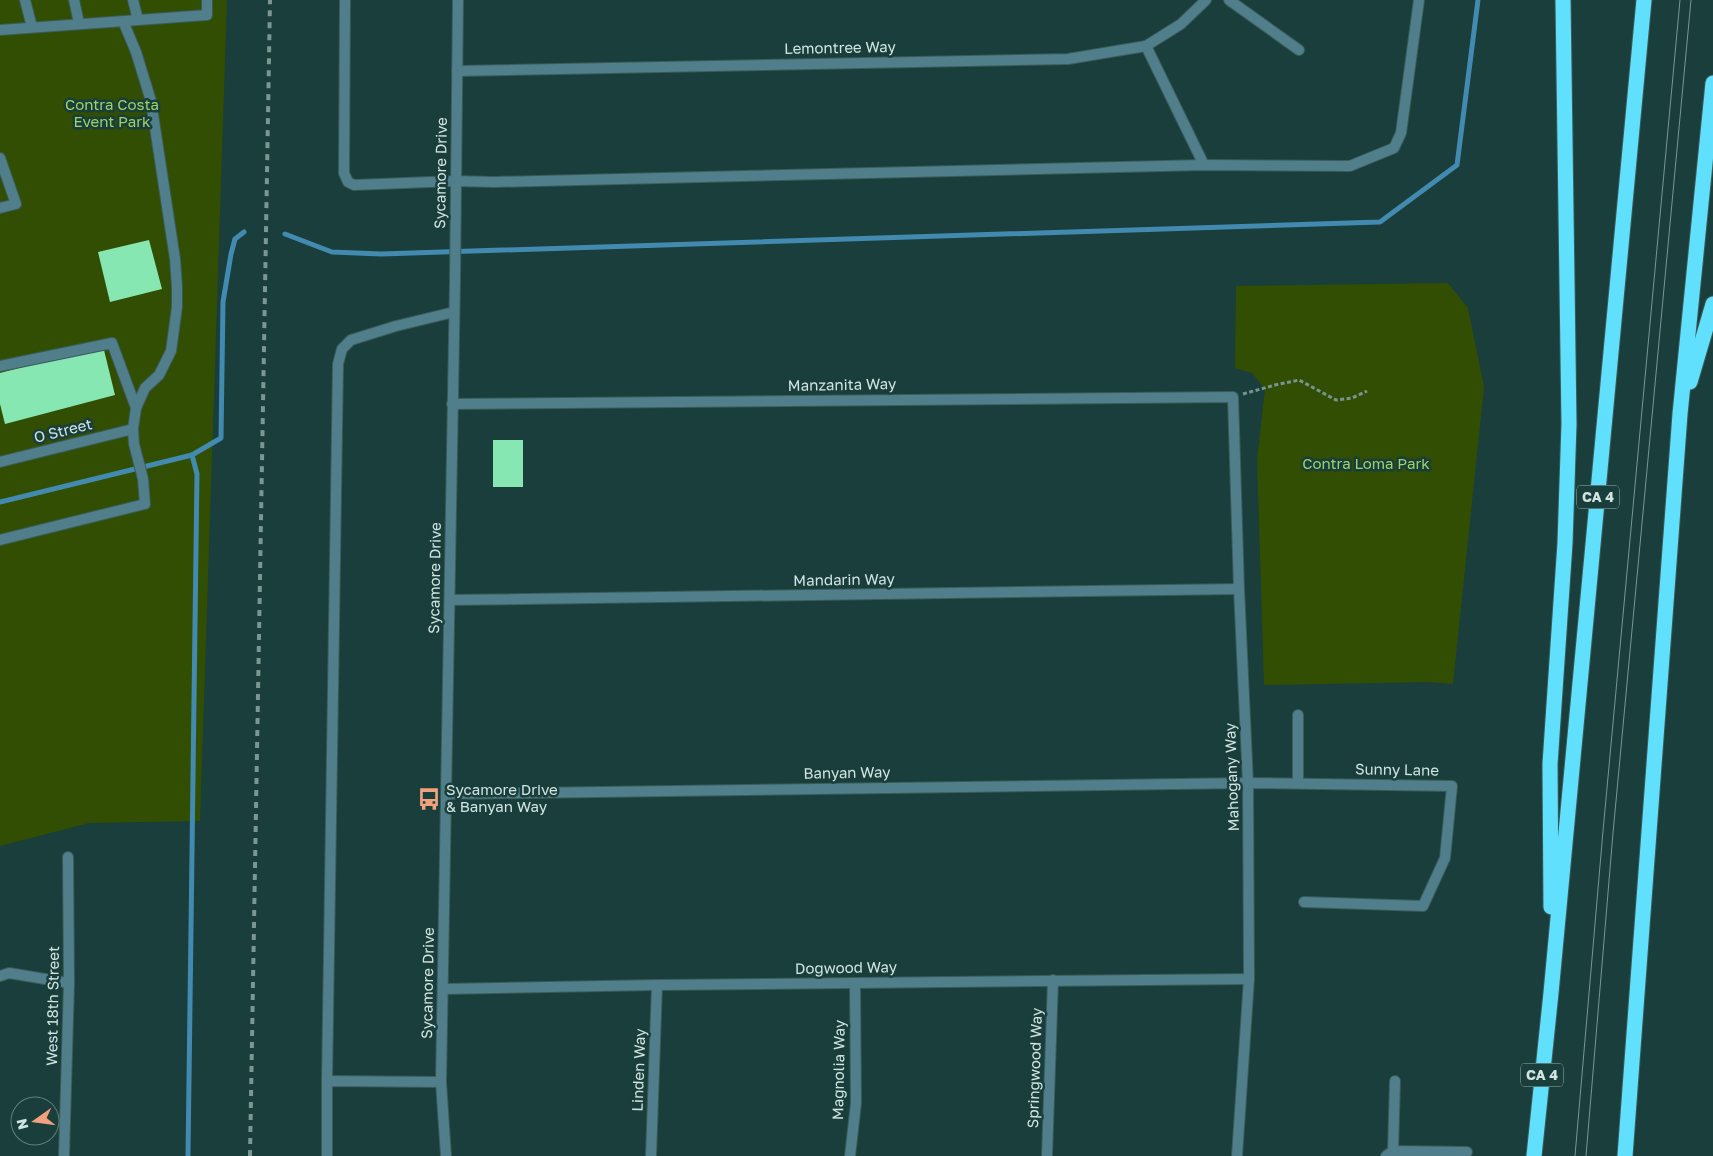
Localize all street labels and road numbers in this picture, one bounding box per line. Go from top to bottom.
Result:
street label: Lemontree Way [784,37,897,57]
street label: Sycamore Drive [430,117,450,229]
street label: Manzanita Way [788,374,897,394]
street label: O Street [32,414,94,446]
road number: CA 4 [1577,486,1619,508]
street label: Sycamore Drive [424,522,444,634]
street label: Mandarin Way [793,569,895,589]
street label: Mahogany Way [1220,722,1242,832]
street label: Sunny Lane [1355,759,1440,779]
street label: Banyan Way [803,762,891,782]
street label: Sycamore Drive [417,927,437,1039]
street label: West 18th Street [42,946,62,1066]
street label: Dogwood Way [795,957,898,977]
street label: Springwood Way [1023,1007,1045,1128]
street label: Magnolia Way [828,1019,848,1120]
street label: Linden Way [628,1028,648,1112]
road number: CA 4 [1521,1064,1563,1086]

